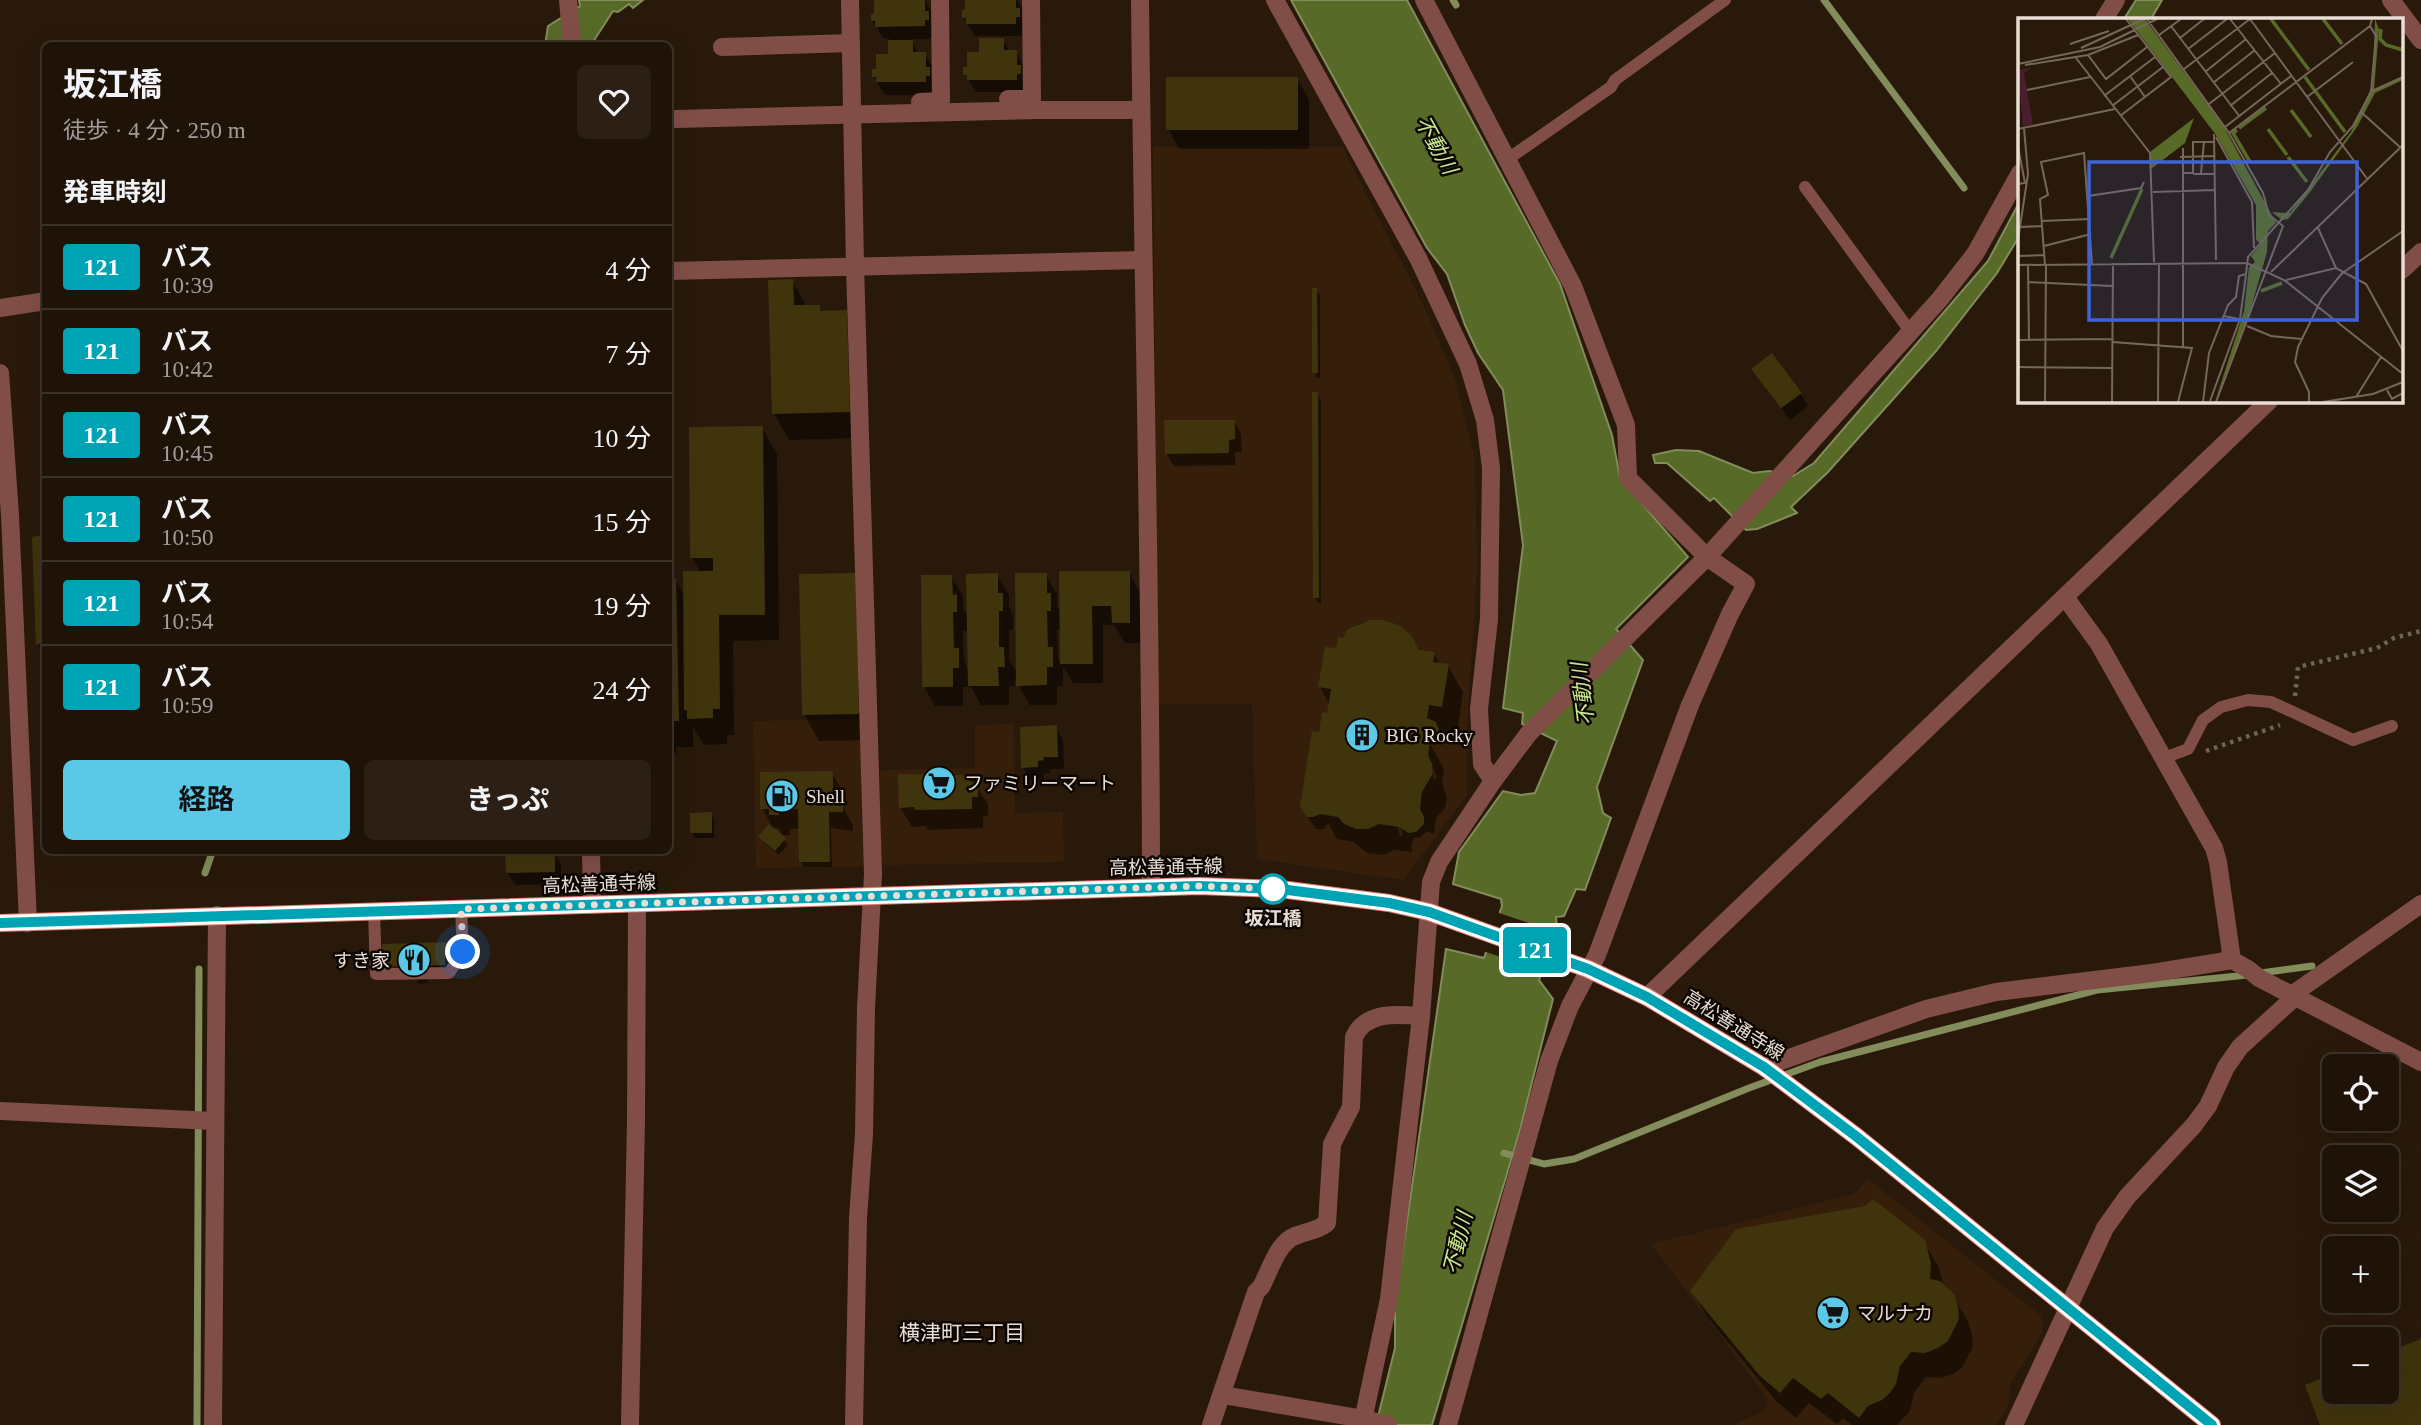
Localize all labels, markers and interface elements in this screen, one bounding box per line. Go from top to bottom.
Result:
inset map [2018,18,2404,402]
button: heart [577,65,651,139]
text: 坂江橋 [63,67,162,103]
water label: 不動川 [1410,112,1463,180]
text: 徒歩 · 4 分 · 250 m [63,118,246,143]
text: 発車時刻 [63,178,167,207]
text: バス [161,243,213,272]
text: 121 [84,254,120,280]
text: 4 分 [605,256,651,285]
text: 10:39 [161,273,213,298]
text: バス [161,327,213,356]
text: 121 [84,338,120,364]
text: 7 分 [605,340,651,369]
text: 10:42 [161,357,213,382]
text: バス [161,411,213,440]
text: 121 [84,422,120,448]
text: 10 分 [592,424,651,453]
text: 10:45 [161,441,213,466]
text: バス [161,495,213,524]
text: 121 [84,506,120,532]
text: 15 分 [592,508,651,537]
text: 10:50 [161,525,213,550]
text: バス [161,579,213,608]
text: 121 [84,590,120,616]
text: 19 分 [592,592,651,621]
text: 10:54 [161,609,213,634]
water label: 不動川 [1567,659,1599,727]
text: バス [161,663,213,692]
text: 121 [84,674,120,700]
text: 24 分 [592,676,651,705]
text: 10:59 [161,693,213,718]
building icon: BIG Rocky [1343,716,1381,754]
place label: BIG Rocky [1386,725,1474,746]
button: 経路 [63,760,350,840]
button: きっぷ [364,760,651,840]
supermarket icon: ファミリーマート [920,764,958,802]
place label: ファミリーマート [964,773,1116,794]
fuel station icon: Shell [763,777,801,815]
place label: Shell [806,786,845,807]
street label: 高松善通寺線 [1109,856,1223,878]
street label: 高松善通寺線 [542,872,656,896]
marker: 坂江橋 [1258,874,1288,904]
place label: 坂江橋 [1244,908,1302,929]
line badge: 121 [1495,927,1575,973]
your location [445,934,480,969]
text: 121 [1517,937,1553,963]
restaurant icon: すき家 [395,941,433,979]
place label: すき家 [333,950,390,971]
street label: 高松善通寺線 [1680,986,1788,1064]
map controls [2322,1054,2399,1404]
button: locate [2322,1054,2399,1131]
button: layers [2322,1145,2399,1222]
water label: 不動川 [1439,1208,1478,1276]
button: + [2322,1236,2399,1313]
supermarket icon: マルナカ [1814,1294,1852,1332]
place label: マルナカ [1857,1303,1933,1324]
district label: 横津町三丁目 [899,1321,1025,1345]
button: − [2322,1327,2399,1404]

